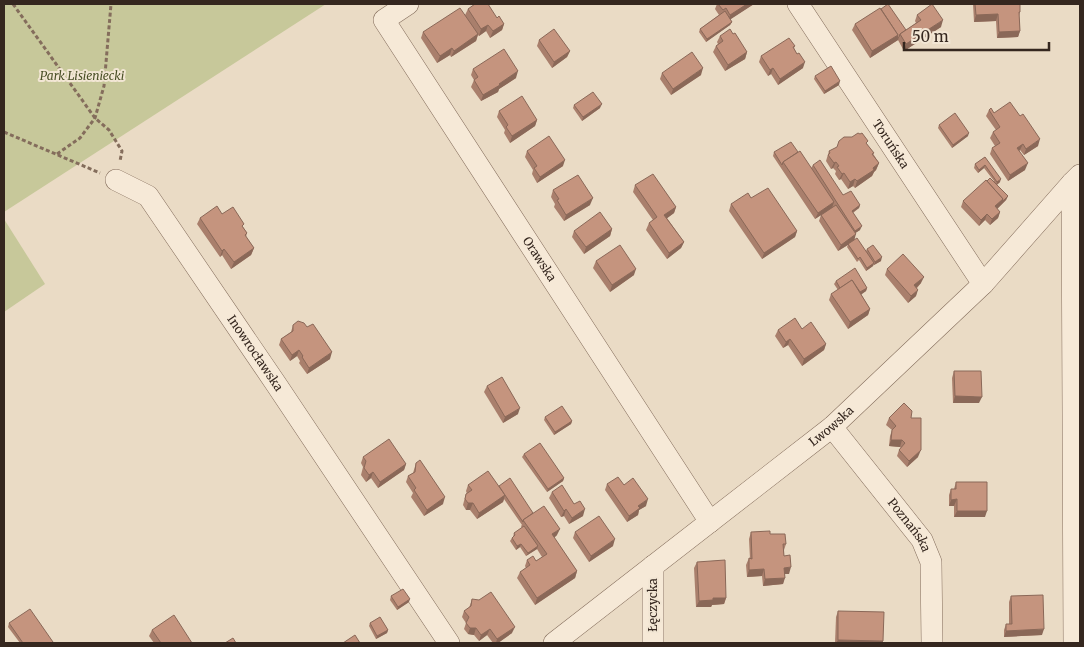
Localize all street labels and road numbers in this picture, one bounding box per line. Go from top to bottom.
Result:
street label: Toruńska [869,117,913,172]
street label: Orawska [520,234,560,285]
street label: Inowrocławska [224,312,287,394]
street label: Lwowska [806,402,857,449]
street label: Poznańska [885,495,934,554]
street label: Łęczycka [645,578,660,632]

